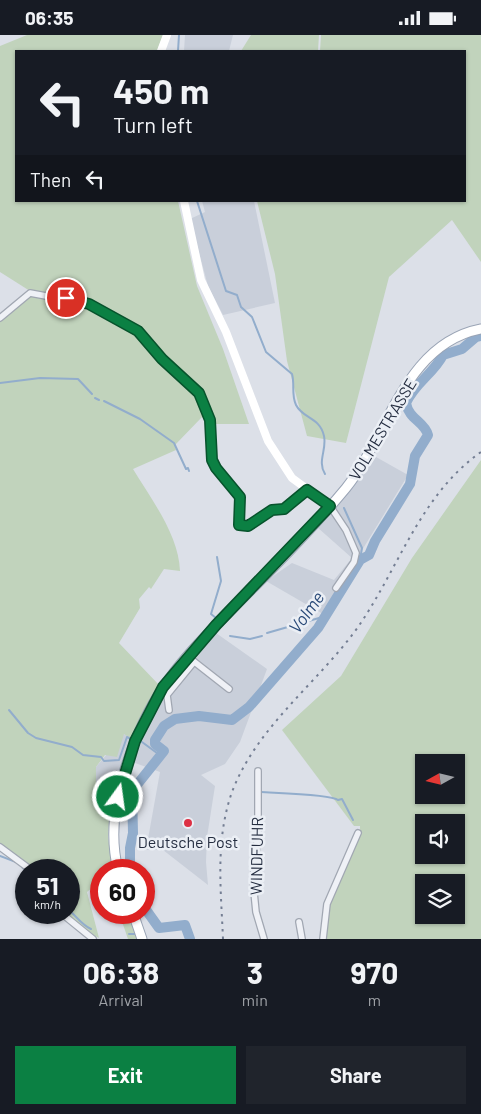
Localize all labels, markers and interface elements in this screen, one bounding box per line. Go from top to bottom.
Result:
text: 06:35 [25,6,73,29]
text: 450 m [113,69,209,111]
icon: left [30,70,95,135]
text: Turn left [113,111,193,137]
icon: left [81,165,109,193]
text: Then [30,168,71,191]
pin [45,277,87,319]
icon: arrive [52,284,80,312]
street label: VOLMESTRASSE [344,375,420,483]
water label: Volme [283,587,329,637]
north arrow [415,754,465,804]
map controls [415,754,465,924]
position arrow [91,770,143,822]
button: sound [415,814,465,864]
street label: WINDFUHR [246,816,266,895]
marker: Deutsche Post [182,817,194,829]
place label: Deutsche Post [138,832,238,851]
speed limit sign: 60 [90,859,155,924]
text: 51 [36,870,59,900]
button: layers [415,874,465,924]
text: km/h [34,897,61,911]
text: 06:38 [83,954,159,990]
text: 3 [247,954,263,990]
text: 970 [350,954,398,990]
text: Arrival [99,990,143,1009]
text: min [242,990,268,1009]
text: m [368,990,381,1009]
button: Exit [15,1046,236,1104]
button: Share [246,1046,466,1104]

